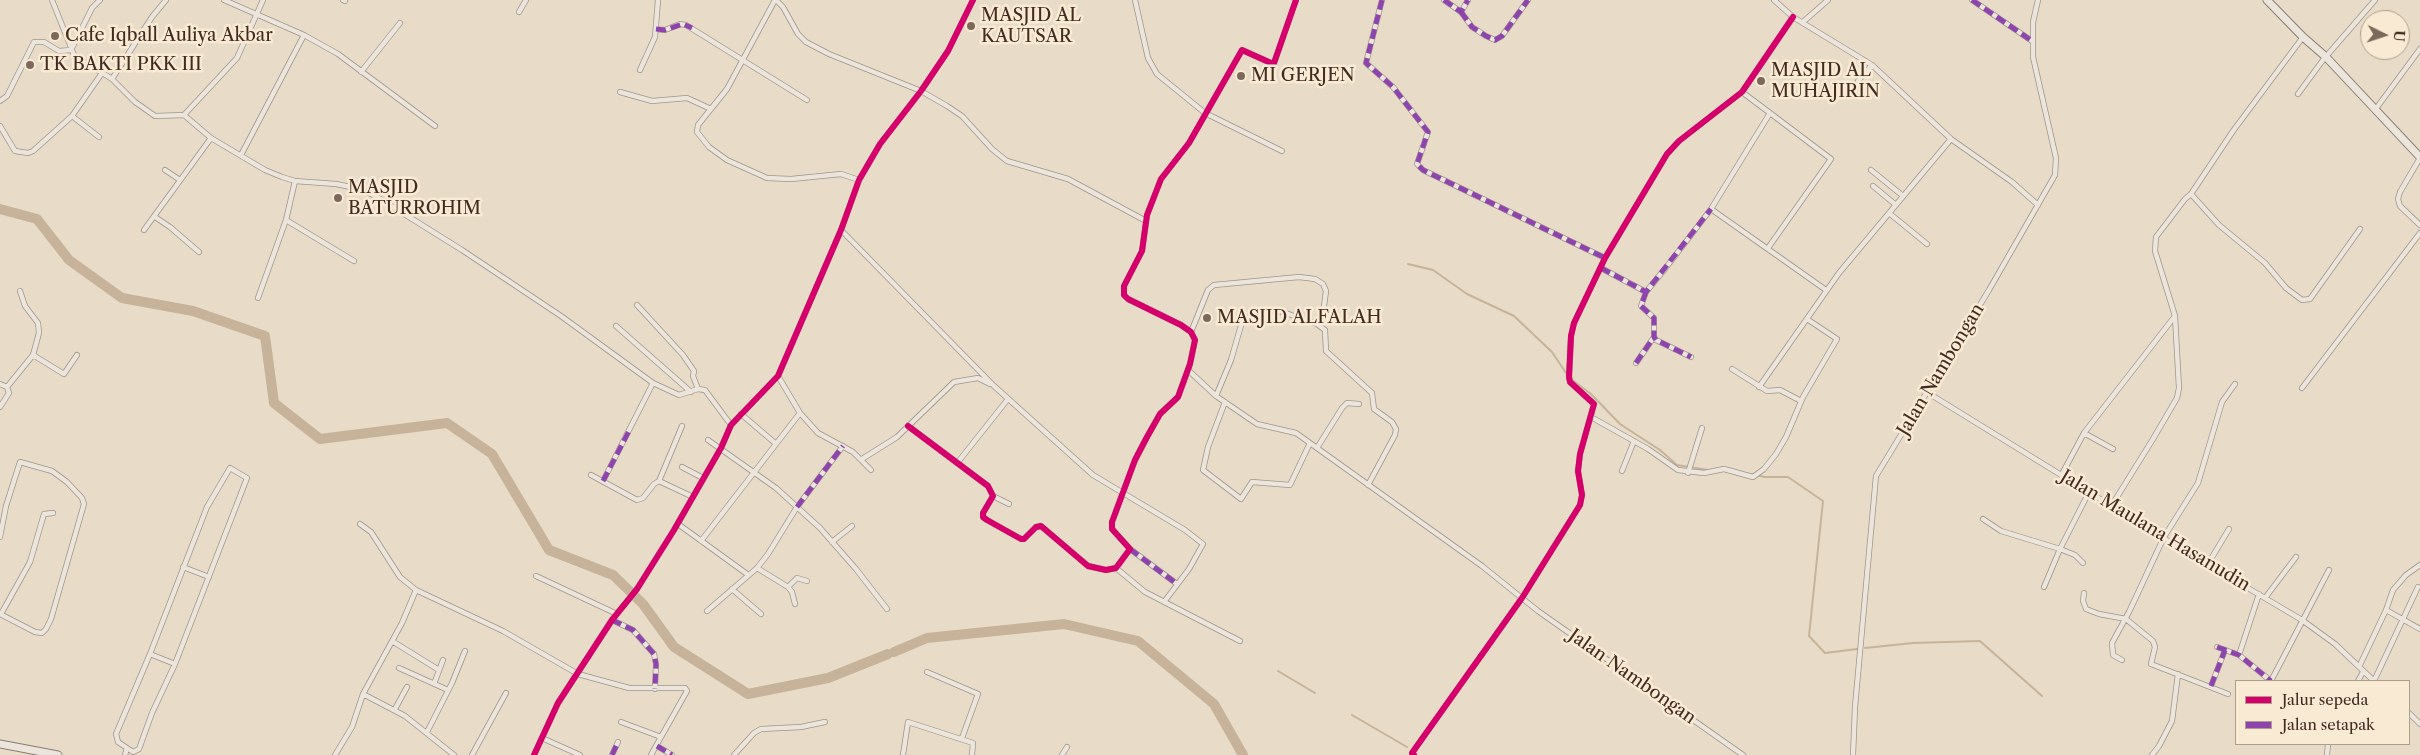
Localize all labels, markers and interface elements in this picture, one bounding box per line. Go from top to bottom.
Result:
place label: MASJID AL KAUTSAR [981,5,1081,48]
north arrow [2360,10,2410,60]
marker: MASJID AL KAUTSAR [965,20,977,32]
place label: Cafe Iqball Auliya Akbar [65,25,273,47]
marker: Cafe Iqball Auliya Akbar [49,30,61,42]
text: U [2390,30,2408,42]
place label: TK BAKTI PKK III [40,54,202,76]
marker: TK BAKTI PKK III [24,59,36,71]
place label: MASJID AL MUHAJIRIN [1771,60,1880,102]
place label: MI GERJEN [1251,65,1355,87]
marker: MI GERJEN [1235,70,1247,82]
marker: MASJID AL MUHAJIRIN [1755,75,1767,87]
place label: MASJID BATURROHIM [348,177,481,220]
marker: MASJID BATURROHIM [332,192,344,204]
street label: Jalan Nambongan [1893,300,1989,440]
place label: MASJID ALFALAH [1217,307,1382,329]
marker: MASJID ALFALAH [1201,312,1213,324]
street label: Jalan Maulana Hasanudin [2056,466,2254,596]
street label: Jalan Nambongan [1564,625,1700,729]
legend [2235,680,2410,745]
text: Jalur sepeda [2282,690,2368,709]
text: Jalan setapak [2282,715,2375,734]

